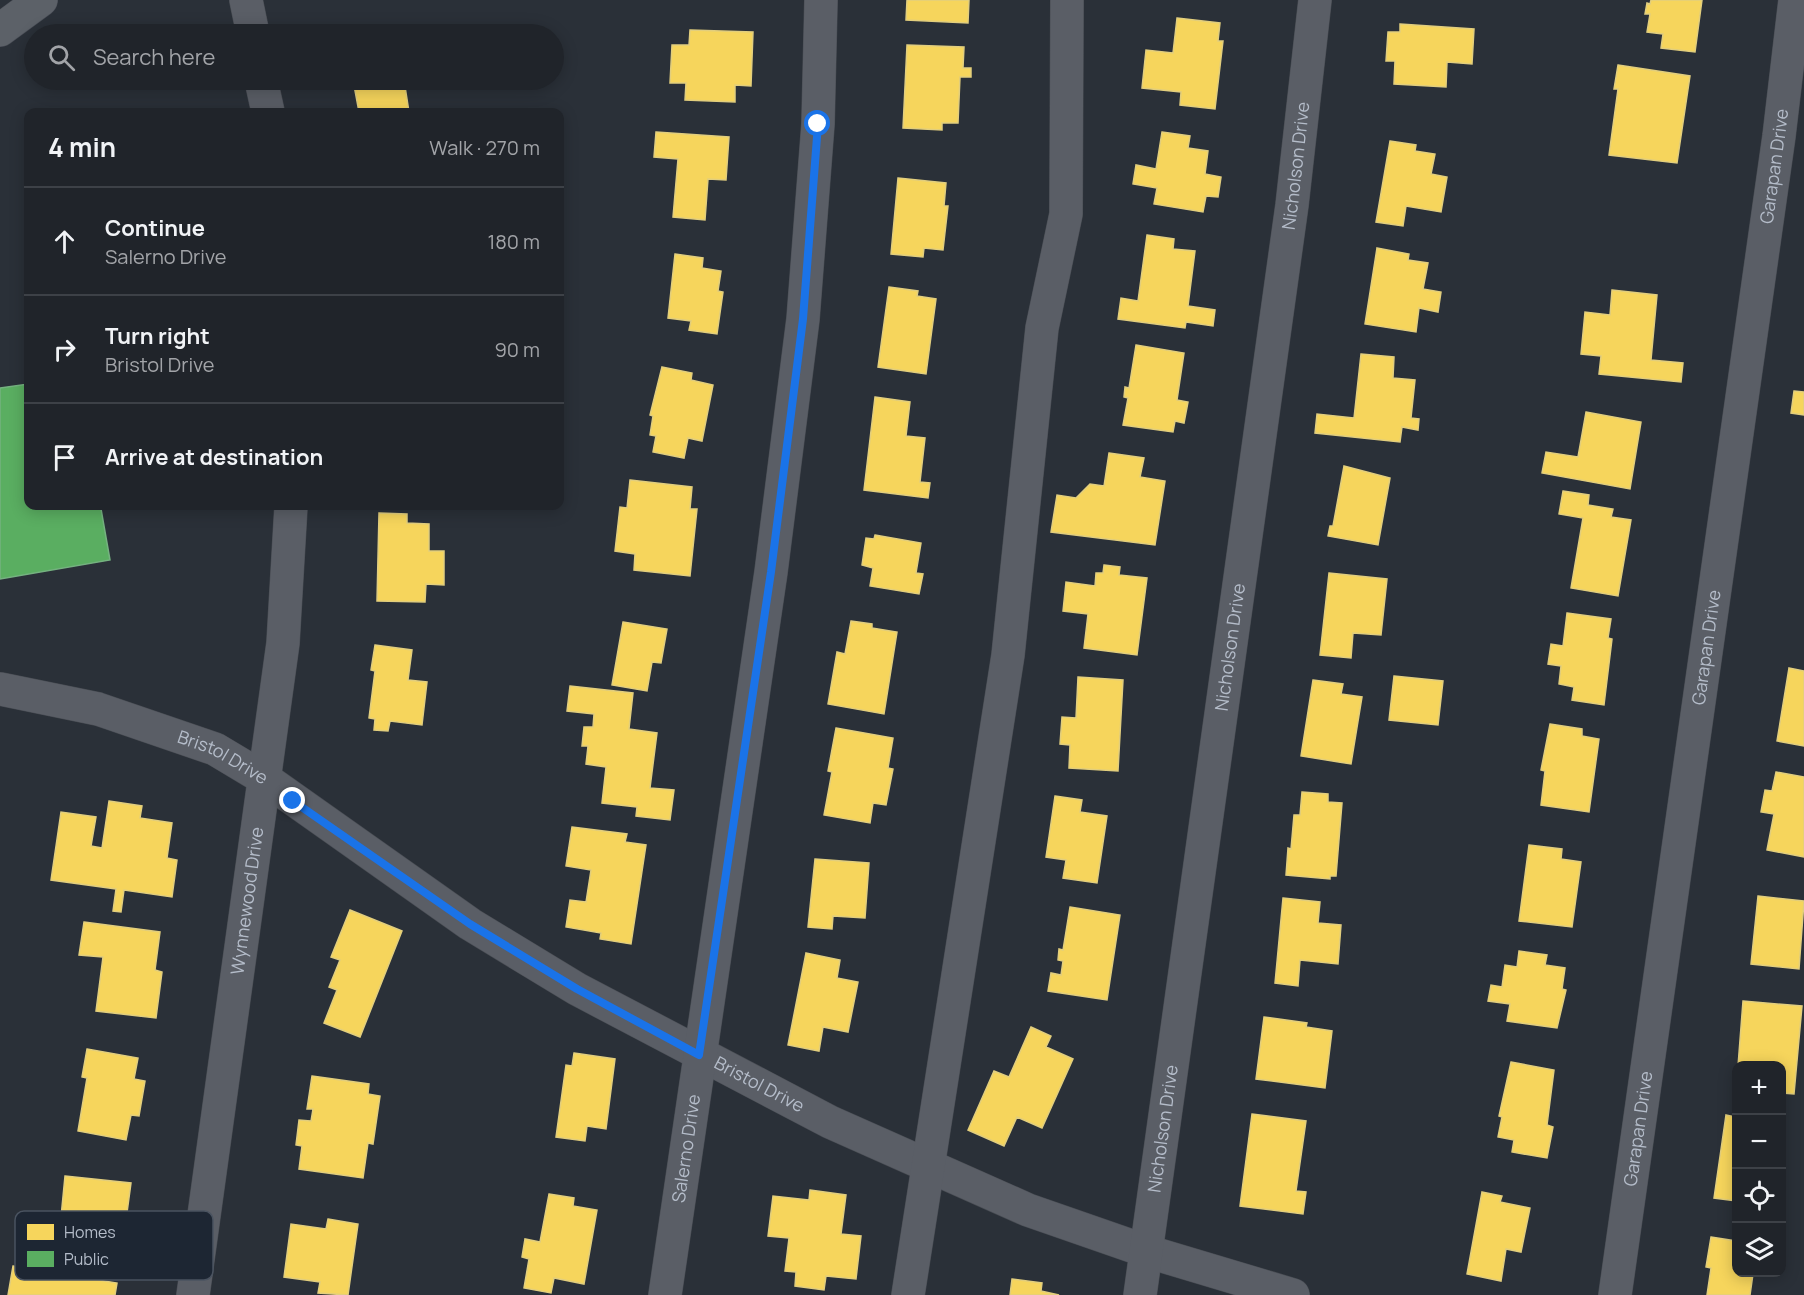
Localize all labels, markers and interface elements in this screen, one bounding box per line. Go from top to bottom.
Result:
search box [24,24,564,90]
icon: search [45,41,78,74]
text: Search here [93,42,215,72]
street label: Nicholson Drive [1276,100,1315,231]
street label: Garapan Drive [1754,107,1793,225]
route start [804,110,830,136]
text: 4 min [48,129,116,165]
text: Walk · 270 m [429,134,540,161]
text: Continue [105,213,205,243]
icon: ahead [48,225,81,258]
text: 180 m [487,228,540,255]
text: Salerno Drive [105,243,226,270]
text: Turn right [105,321,210,351]
icon: right [48,333,81,366]
text: 90 m [494,336,540,363]
text: Bristol Drive [105,351,215,378]
icon: arrive [48,441,81,474]
text: Arrive at destination [105,442,323,472]
street label: Nicholson Drive [1209,582,1250,712]
street label: Garapan Drive [1686,588,1726,706]
street label: Bristol Drive [175,724,273,789]
route end [279,787,305,813]
street label: Wynnewood Drive [224,825,269,976]
street label: Bristol Drive [710,1050,809,1117]
map controls [1732,1061,1786,1277]
button: + [1732,1061,1786,1115]
street label: Nicholson Drive [1141,1063,1183,1194]
street label: Garapan Drive [1618,1069,1658,1188]
street label: Salerno Drive [666,1093,705,1204]
button: − [1732,1115,1786,1169]
button: locate [1732,1169,1786,1223]
legend [15,1211,213,1280]
text: Homes [64,1221,116,1243]
button: layers [1732,1223,1786,1277]
text: Public [64,1248,109,1270]

